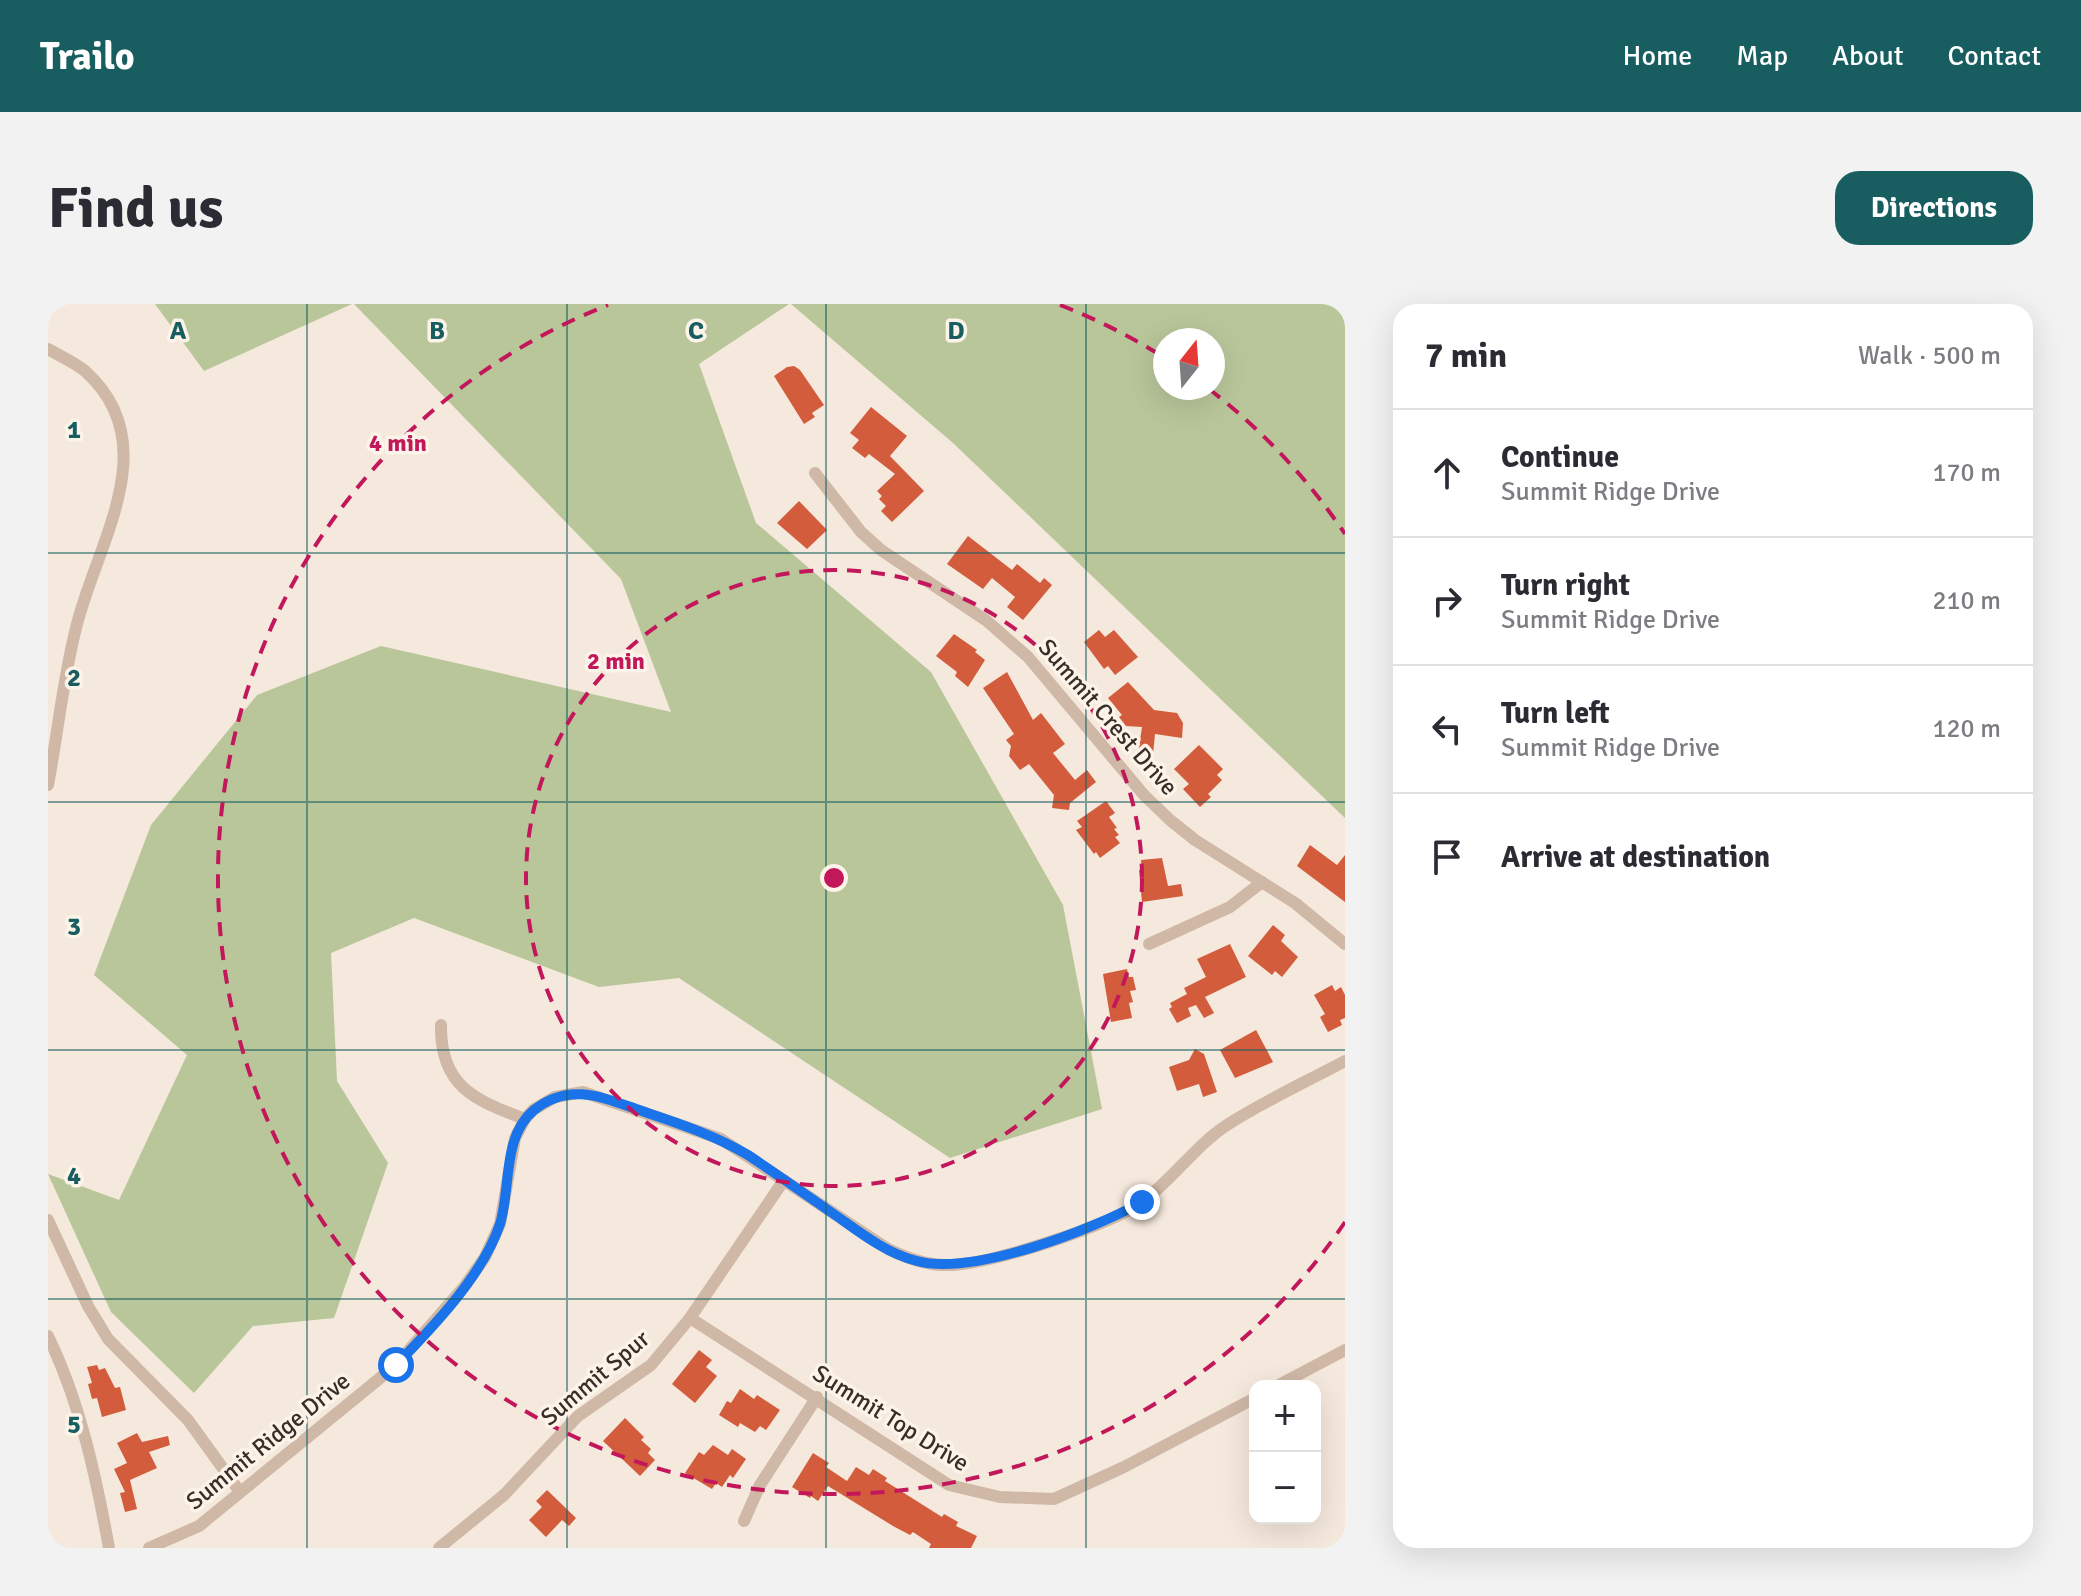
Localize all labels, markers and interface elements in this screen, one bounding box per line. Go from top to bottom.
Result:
text: Trailo [40,33,135,80]
text: Home [1623,39,1692,73]
text: Map [1736,39,1788,73]
text: About [1832,39,1904,73]
text: Contact [1948,39,2041,73]
button: Directions [1835,171,2033,245]
text: Find us [48,174,223,243]
text: A [170,315,187,347]
text: B [429,315,445,347]
text: C [688,315,704,347]
text: D [947,315,965,347]
north arrow [1153,328,1225,400]
text: 7 min [1425,335,1507,377]
text: Walk · 500 m [1858,340,2001,372]
text: 1 [67,414,81,446]
text: 4 min [369,428,427,458]
text: Continue [1501,439,1619,476]
icon: ahead [1425,451,1469,495]
text: 170 m [1932,457,2001,489]
text: Summit Ridge Drive [1501,476,1720,508]
text: Turn right [1501,567,1630,604]
icon: right [1425,579,1469,623]
text: 210 m [1932,585,2001,617]
text: Summit Ridge Drive [1501,604,1720,636]
street label: Summit Crest Drive [1032,633,1184,801]
text: 2 min [587,646,645,676]
text: 2 [67,662,81,694]
text: Turn left [1501,695,1610,732]
icon: left [1425,707,1469,751]
text: 120 m [1932,713,2001,745]
text: Summit Ridge Drive [1501,732,1720,764]
icon: arrive [1425,835,1469,879]
text: Arrive at destination [1501,839,1770,876]
centre of rings [820,864,848,892]
text: 3 [67,911,81,943]
text: 4 [67,1160,81,1192]
route end [1124,1184,1160,1220]
street label: Summit Spur [534,1324,656,1432]
route start [378,1347,414,1383]
street label: Summit Top Drive [807,1358,975,1478]
street label: Summit Ridge Drive [180,1366,356,1516]
map controls [1249,1380,1321,1524]
button: + [1249,1380,1321,1452]
text: 5 [67,1409,81,1441]
button: − [1249,1452,1321,1524]

